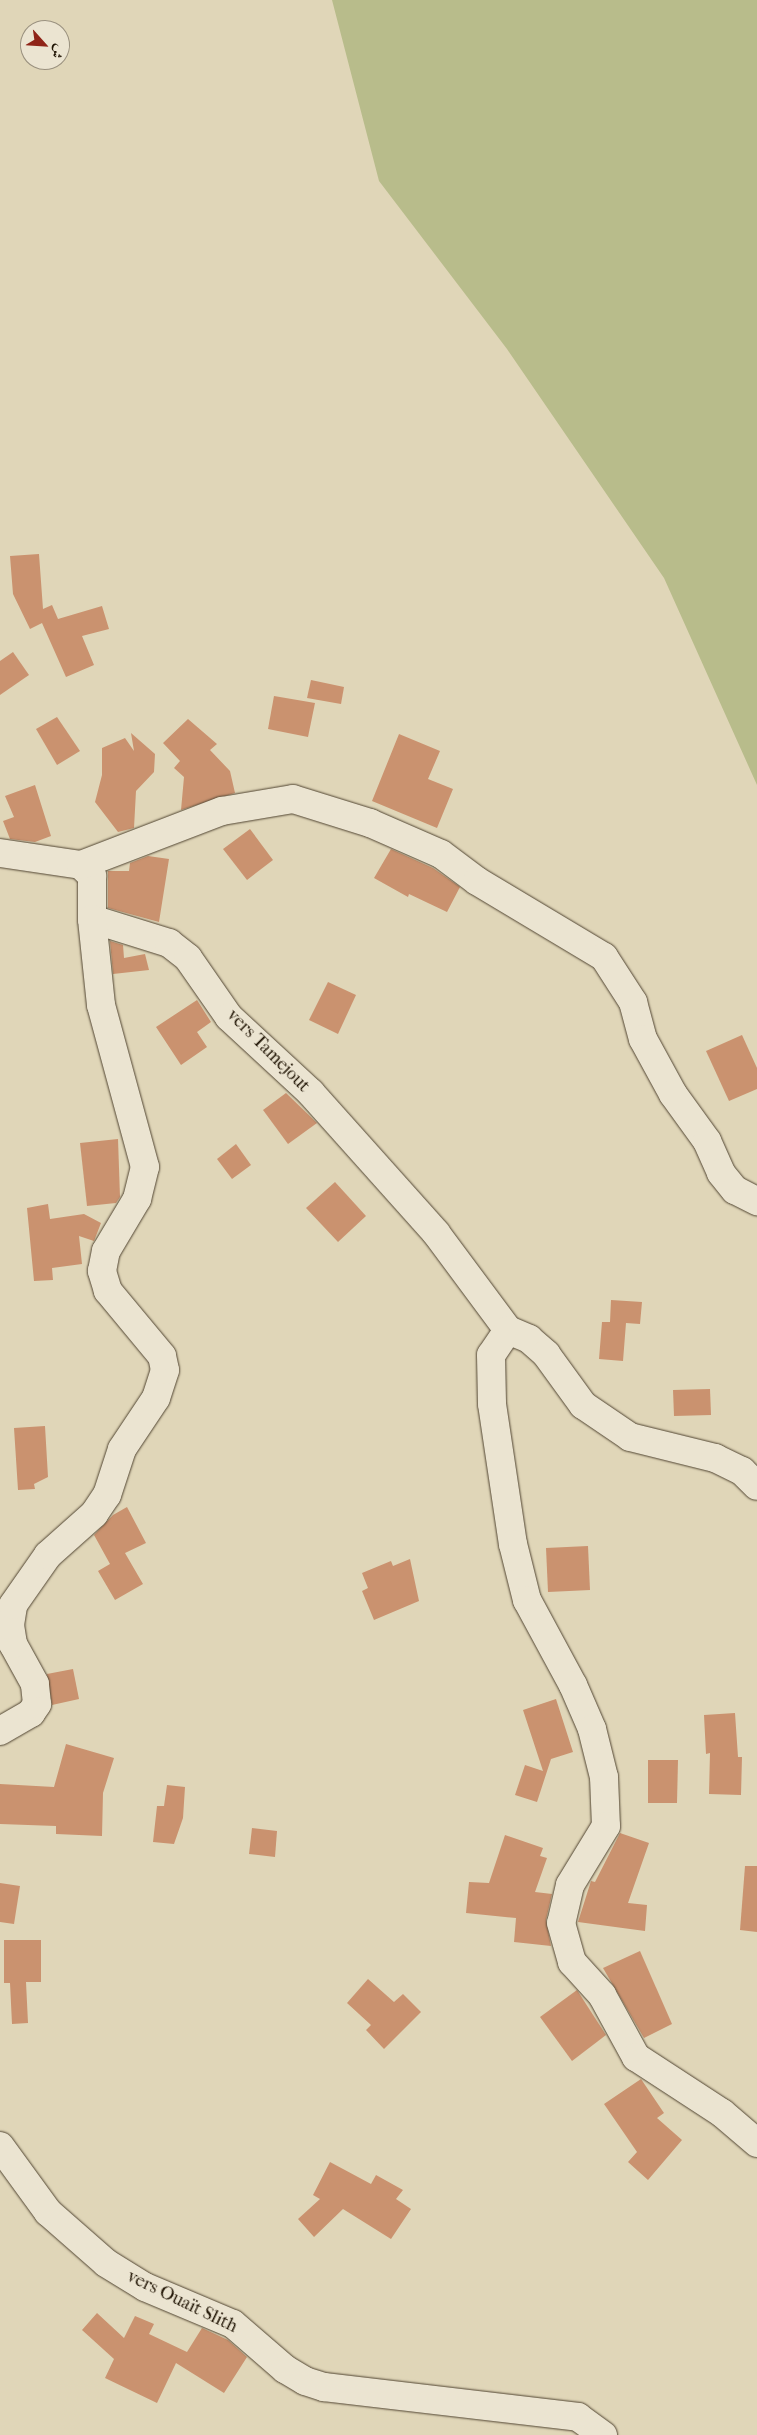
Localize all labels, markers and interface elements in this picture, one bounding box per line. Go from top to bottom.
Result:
north arrow [20,20,70,70]
text: ش [47,41,69,61]
street label: vers Tamejout [222,1005,314,1097]
street label: vers Ouaït Slith [123,2266,241,2338]

